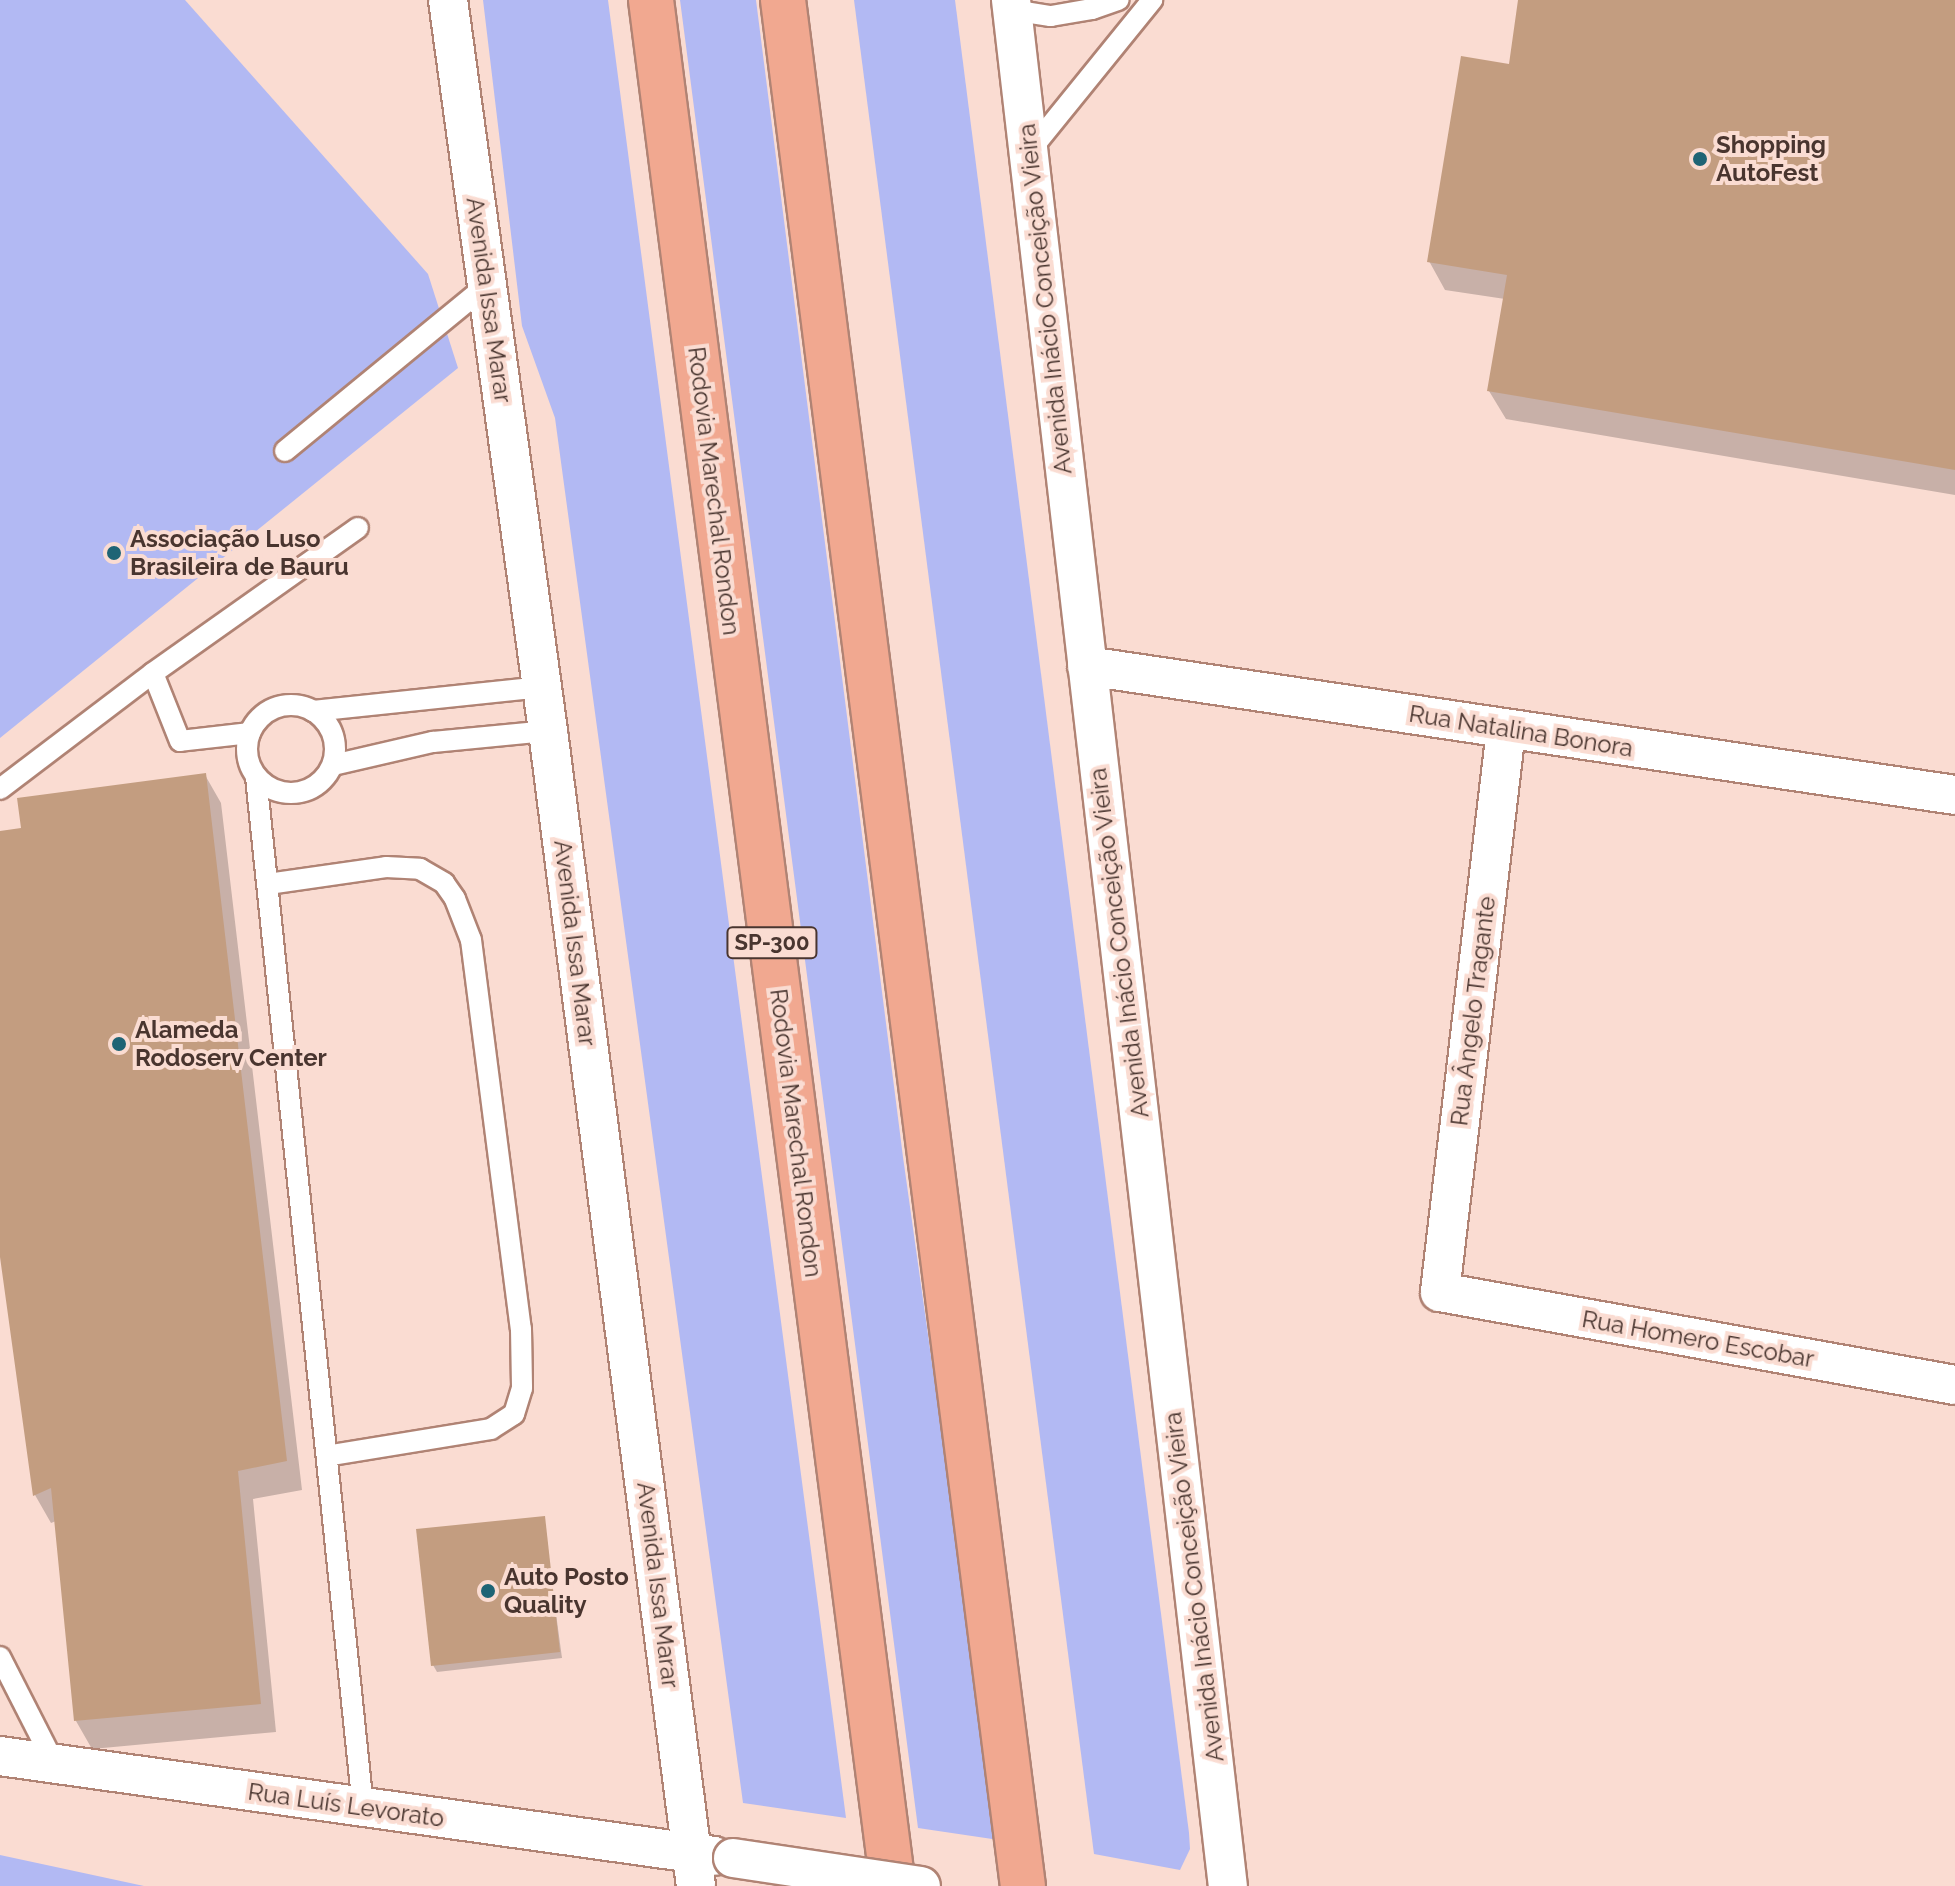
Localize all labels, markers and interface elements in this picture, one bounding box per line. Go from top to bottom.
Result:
street label: Avenida Inácio Conceição Vieira [1012,122,1078,476]
place label: Shopping AutoFest [1716,131,1826,187]
marker: Shopping AutoFest [1691,150,1709,168]
street label: Avenida Issa Marar [460,195,518,405]
street label: Rodovia Marechal Rondon [682,345,746,637]
place label: Associação Luso Brasileira de Bauru [130,525,349,581]
marker: Associação Luso Brasileira de Bauru [105,544,123,562]
street label: Rua Natalina Bonora [1407,699,1635,763]
street label: Avenida Inácio Conceição Vieira [1083,766,1155,1120]
street label: Avenida Issa Marar [548,838,602,1048]
street label: Rua Ângelo Tragante [1445,894,1501,1128]
road number: SP-300 [726,925,818,961]
street label: Rodovia Marechal Rondon [764,987,828,1279]
place label: Alameda Rodoserv Center [135,1016,328,1072]
marker: Alameda Rodoserv Center [110,1035,128,1053]
street label: Rua Homero Escobar [1580,1304,1816,1374]
street label: Avenida Inácio Conceição Vieira [1158,1410,1230,1764]
street label: Avenida Issa Marar [631,1480,685,1690]
place label: Auto Posto Quality [504,1563,629,1619]
marker: Auto Posto Quality [479,1582,497,1600]
street label: Rua Luís Levorato [246,1777,446,1833]

